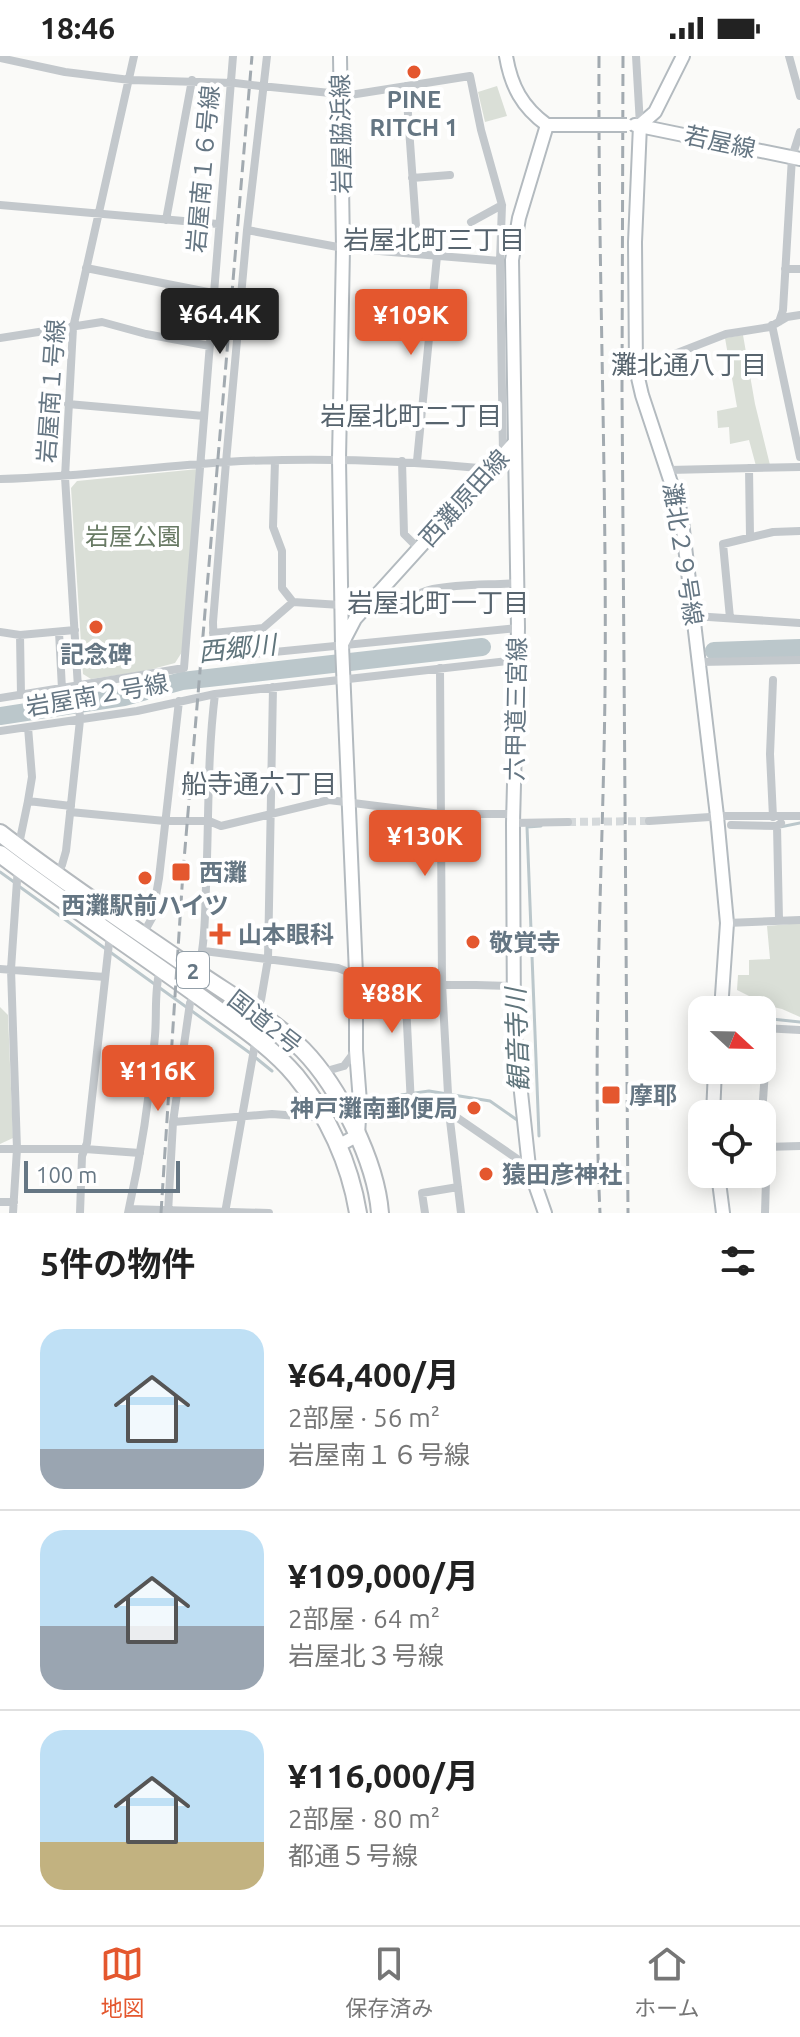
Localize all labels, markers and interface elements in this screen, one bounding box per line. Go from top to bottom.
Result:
text: 18:46 [40,11,115,45]
marker: PINE RITCH 1 [405,63,423,81]
street label: 岩屋脇浜線 [326,74,356,194]
street label: 岩屋南１６号線 [182,84,224,254]
place label: PINE RITCH 1 [370,86,458,141]
street label: 若屋線 [682,121,758,163]
district label: 岩屋北町三丁目 [343,225,525,254]
pin: ¥64.4K [155,288,285,356]
pin: ¥109K [355,289,467,357]
text: ¥64.4K [179,299,261,328]
text: ¥109K [373,300,449,329]
street label: 岩屋南１号線 [33,318,69,464]
district label: 灘北通八丁目 [611,350,767,379]
district label: 岩屋北町二丁目 [320,401,502,430]
street label: 西灘原田線 [414,444,514,552]
street label: 灘北２９号線 [658,481,708,627]
park label: 岩屋公園 [85,523,181,550]
district label: 岩屋北町一丁目 [347,588,529,617]
marker: 記念碑 [87,618,105,636]
water label: 西郷川 [197,629,280,666]
street label: 六甲道三宮線 [501,637,531,781]
place label: 記念碑 [60,641,132,668]
street label: 岩屋南２号線 [24,669,170,721]
district label: 船寺通六丁目 [181,769,337,798]
pin: ¥130K [369,810,481,878]
text: ¥130K [387,821,463,850]
place label: 西灘 [199,859,247,886]
marker: 西灘 [170,861,192,883]
marker: 西灘駅前ハイツ [136,869,154,887]
place label: 西灘駅前ハイツ [61,892,229,919]
place label: 山本眼科 [238,921,334,948]
marker: 山本眼科 [209,923,231,945]
place label: 敬覚寺 [489,929,561,956]
marker: 敬覚寺 [464,933,482,951]
road number: 2 [177,952,209,988]
pin: ¥88K [345,967,439,1035]
text: ¥88K [361,978,423,1007]
street label: 国道2号 [223,985,307,1059]
water label: 観音寺川 [501,985,533,1092]
north arrow [688,996,776,1084]
map controls [688,996,776,1188]
pin: ¥116K [102,1045,214,1113]
text: ¥116K [120,1056,196,1085]
place label: 摩耶 [629,1082,677,1109]
marker: 摩耶 [600,1084,622,1106]
place label: 神戸灘南郵便局 [290,1095,458,1122]
marker: 神戸灘南郵便局 [465,1099,483,1117]
button: locate [688,1100,776,1188]
scale bar [24,1157,180,1193]
place label: 猿田彦神社 [502,1161,622,1188]
text: 100 m [36,1162,97,1187]
marker: 猿田彦神社 [477,1165,495,1183]
icon: filters [716,1239,760,1283]
text: 5件の物件 [40,1244,195,1282]
text: ¥64,400/月 [288,1355,460,1393]
icon: home [104,1361,200,1457]
text: 2部屋 · 56 m² [288,1403,440,1432]
text: 岩屋南１６号線 [288,1440,470,1469]
text: ¥109,000/月 [288,1556,479,1594]
icon: home [104,1562,200,1658]
text: 2部屋 · 64 m² [288,1604,440,1633]
text: 岩屋北３号線 [288,1641,444,1670]
text: ¥116,000/月 [288,1756,479,1794]
icon: home [104,1762,200,1858]
text: 2部屋 · 80 m² [288,1804,440,1833]
text: 都通５号線 [288,1841,418,1870]
tab: 地図 [100,1942,144,2022]
tab: 保存済み [345,1942,433,2022]
tab: ホーム [634,1942,700,2022]

